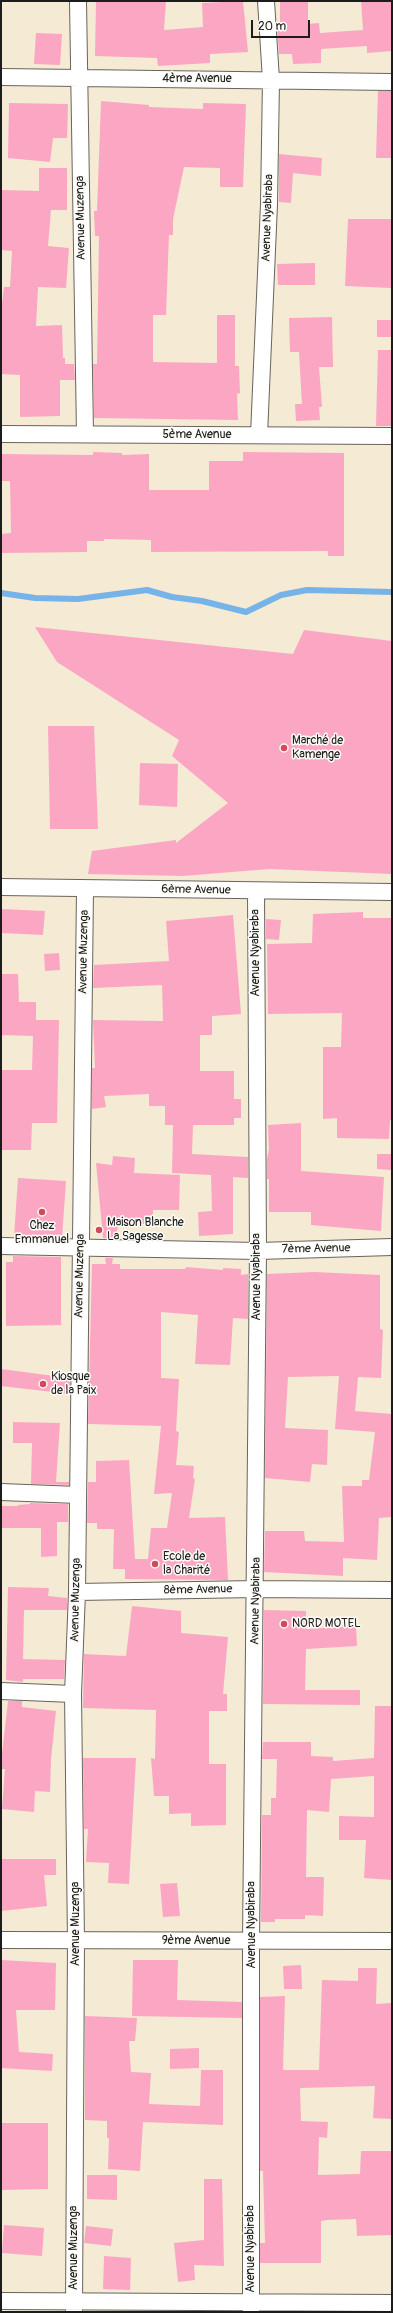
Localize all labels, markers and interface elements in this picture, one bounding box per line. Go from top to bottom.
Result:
scale bar [253,12,312,38]
text: 20 m [258,19,286,34]
street label: 4ème Avenue [162,72,232,86]
street label: Avenue Nyabiraba [259,174,277,262]
street label: Avenue Muzenga [73,176,89,260]
street label: 5ème Avenue [163,428,231,442]
place label: Marché de Kamenge [292,734,343,762]
marker: Marché de Kamenge [279,743,289,753]
street label: 6ème Avenue [161,882,231,898]
street label: Avenue Nyabiraba [249,909,263,997]
street label: Avenue Muzenga [76,910,92,994]
marker: Chez Emmanuel [37,1207,47,1217]
place label: Maison Blanche La Sagesse [107,1216,184,1244]
place label: Chez Emmanuel [15,1219,69,1247]
marker: Maison Blanche La Sagesse [94,1225,104,1235]
street label: Avenue Nyabiraba [250,1233,264,1321]
street label: Avenue Muzenga [72,1234,88,1318]
street label: 7ème Avenue [281,1241,351,1257]
place label: Kiosque de la Paix [51,1370,96,1398]
marker: Kiosque de la Paix [38,1379,48,1389]
place label: Ecole de la Charité [163,1550,210,1578]
street label: Avenue Nyabiraba [248,1557,264,1645]
street label: Avenue Muzenga [68,1558,84,1642]
marker: Ecole de la Charité [150,1559,160,1569]
street label: 8ème Avenue [164,1582,232,1598]
place label: NORD MOTEL [292,1617,361,1631]
marker: NORD MOTEL [279,1619,289,1629]
street label: Avenue Nyabiraba [245,1881,259,1969]
street label: Avenue Muzenga [69,1882,83,1966]
street label: 9ème Avenue [162,1934,230,1948]
street label: Avenue Nyabiraba [244,2205,258,2293]
street label: Avenue Muzenga [67,2206,81,2290]

